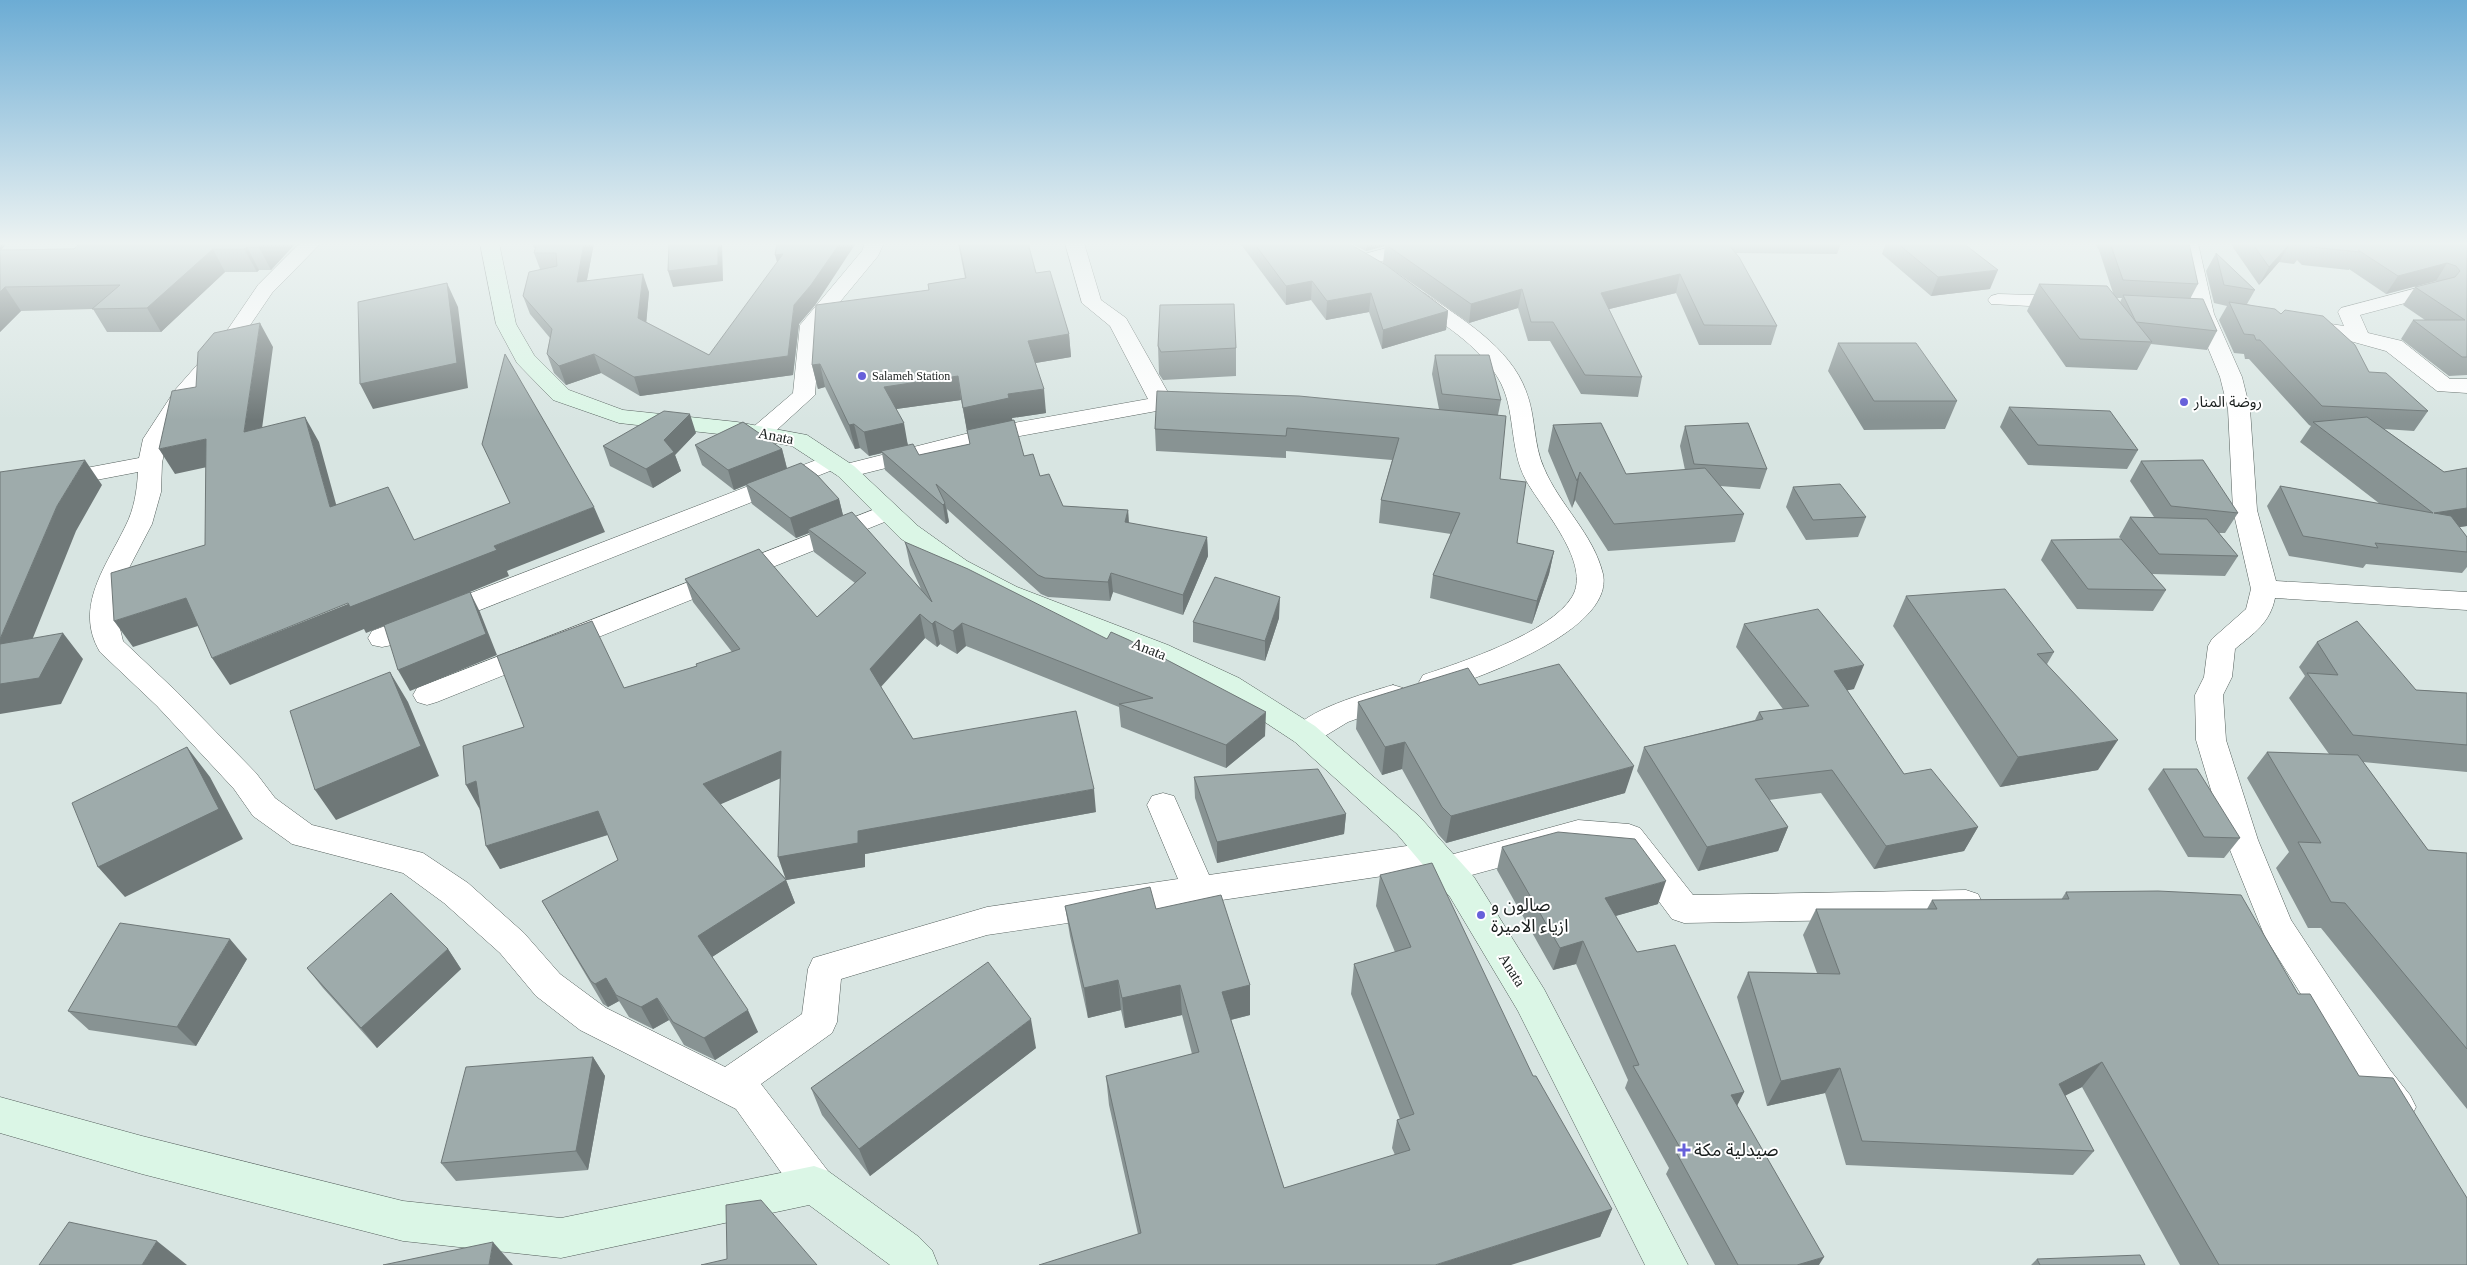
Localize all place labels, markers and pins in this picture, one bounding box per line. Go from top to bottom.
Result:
place label: Salameh Station [872,369,950,383]
marker: Salameh Station [856,370,868,382]
place label: روضة المنار [2193,394,2262,411]
marker: روضة المنار [2178,396,2190,408]
place label: صالون و ازياء الاميرة [1491,895,1569,937]
marker: صالون و ازياء الاميرة [1475,909,1487,921]
place label: صيدلية مكة [1694,1140,1779,1160]
marker: صيدلية مكة [1678,1144,1690,1156]

